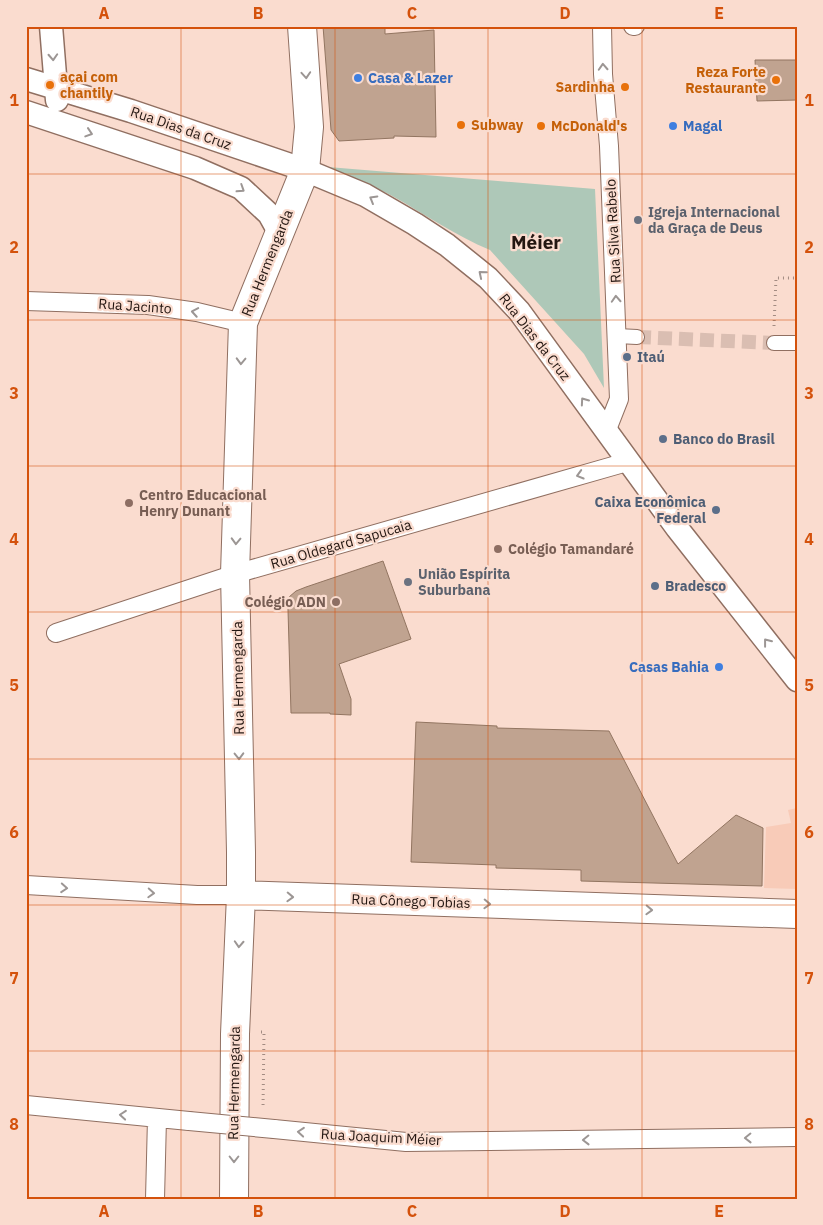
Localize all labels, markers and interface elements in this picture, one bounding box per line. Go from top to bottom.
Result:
text: A [99,3,110,23]
text: B [253,3,264,23]
text: C [407,3,417,23]
text: D [559,3,571,23]
text: E [714,3,724,23]
one-way arrow [48,53,59,61]
one-way arrow [598,62,608,70]
place label: Reza Forte Restaurante [685,63,766,97]
place label: açai com chantily [60,68,118,102]
place label: Casa & Lazer [368,69,453,87]
one-way arrow [300,71,311,79]
marker: Casa & Lazer [352,72,364,84]
marker: Reza Forte Restaurante [770,74,782,86]
place label: Sardinha [556,78,615,96]
marker: açai com chantily [44,79,56,91]
marker: Sardinha [619,81,631,93]
text: 1 [9,90,19,110]
text: 1 [804,90,814,110]
street label: Rua Dias da Cruz [128,102,234,154]
place label: Subway [471,116,524,134]
place label: McDonald's [551,117,627,135]
place label: Magal [683,117,722,135]
marker: Subway [455,119,467,131]
marker: McDonald's [535,120,547,132]
marker: Magal [667,120,679,132]
one-way arrow [84,127,93,137]
street label: Rua Silva Rabelo [601,178,625,284]
one-way arrow [236,183,245,193]
one-way arrow [369,196,378,206]
place label: Igreja Internacional da Graça de Deus [648,203,780,237]
street label: Rua Hermengarda [237,206,297,319]
marker: Igreja Internacional da Graça de Deus [632,214,644,226]
district label: Méier [511,230,561,254]
text: 2 [9,237,19,257]
text: 2 [804,237,814,257]
one-way arrow [479,271,488,279]
street label: Rua Dias da Cruz [495,290,575,384]
street label: Rua Jacinto [98,294,172,318]
one-way arrow [610,295,621,303]
one-way arrow [191,308,200,318]
place label: Itaú [637,348,665,366]
marker: Itaú [621,351,633,363]
one-way arrow [236,357,247,365]
text: 3 [9,383,19,403]
text: 3 [804,383,814,403]
one-way arrow [581,397,590,407]
place label: Banco do Brasil [673,430,775,448]
marker: Banco do Brasil [657,433,669,445]
one-way arrow [576,469,585,480]
place label: Centro Educacional Henry Dunant [139,486,267,520]
place label: Caixa Econômica Federal [594,493,706,527]
marker: Centro Educacional Henry Dunant [123,497,135,509]
marker: Caixa Econômica Federal [710,504,722,516]
street label: Rua Oldegard Sapucaia [268,515,414,573]
text: 4 [9,529,19,549]
text: 4 [804,529,814,549]
one-way arrow [231,537,242,545]
place label: Colégio Tamandaré [508,540,634,558]
marker: Colégio Tamandaré [492,543,504,555]
place label: União Espírita Suburbana [418,565,510,599]
marker: União Espírita Suburbana [402,576,414,588]
place label: Bradesco [665,577,726,595]
marker: Bradesco [649,580,661,592]
place label: Colégio ADN [244,593,326,611]
marker: Colégio ADN [330,596,342,608]
street label: Rua Hermengarda [228,620,248,735]
one-way arrow [764,639,772,648]
place label: Casas Bahia [629,658,709,676]
marker: Casas Bahia [713,661,725,673]
text: 5 [9,675,19,695]
text: 5 [804,675,814,695]
one-way arrow [234,752,244,760]
text: 6 [9,822,19,842]
text: 6 [804,822,814,842]
one-way arrow [60,882,68,893]
one-way arrow [147,887,155,898]
street label: Rua Cônego Tobias [351,890,471,912]
one-way arrow [286,892,294,902]
one-way arrow [484,899,491,909]
one-way arrow [646,905,654,915]
one-way arrow [233,940,244,948]
text: 7 [9,968,19,988]
text: 7 [804,968,814,988]
street label: Rua Hermengarda [224,1025,244,1140]
one-way arrow [119,1109,127,1120]
text: 8 [9,1114,19,1134]
text: 8 [804,1114,814,1134]
street label: Rua Joaquim Méier [320,1125,442,1149]
one-way arrow [297,1127,305,1138]
one-way arrow [744,1133,752,1143]
one-way arrow [581,1135,589,1145]
one-way arrow [228,1155,239,1163]
text: A [99,1201,110,1221]
text: B [253,1201,264,1221]
text: C [407,1201,417,1221]
text: D [559,1201,571,1221]
text: E [714,1201,724,1221]

